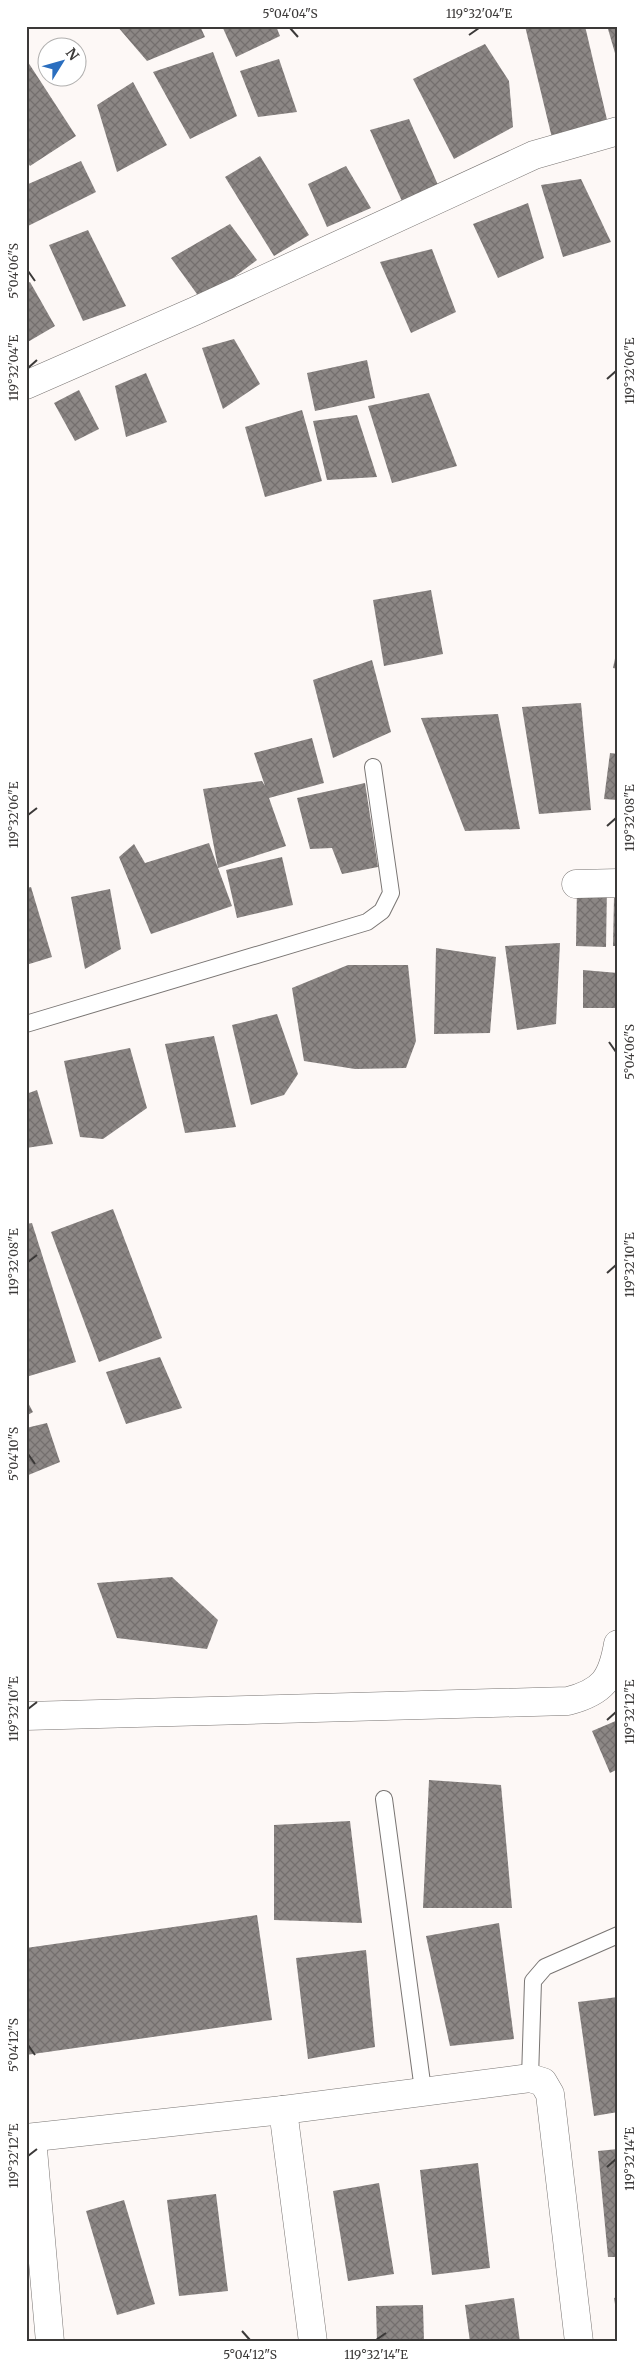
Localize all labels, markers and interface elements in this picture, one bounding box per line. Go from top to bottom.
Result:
text: 5°04'04"S [262,6,318,21]
text: 119°32'04"E [446,6,512,21]
north arrow [38,38,88,88]
text: N [62,44,83,64]
text: 5°04'06"S [6,243,21,299]
text: 119°32'04"E [6,335,21,401]
text: 119°32'06"E [622,337,637,404]
text: 119°32'06"E [6,781,21,848]
text: 119°32'08"E [622,784,637,852]
text: 5°04'06"S [622,1024,637,1080]
text: 119°32'08"E [6,1228,21,1296]
text: 119°32'10"E [622,1232,637,1298]
text: 5°04'10"S [6,1427,21,1481]
text: 119°32'10"E [6,1676,21,1742]
text: 119°32'12"E [622,1679,637,1744]
text: 5°04'12"S [6,2018,21,2072]
text: 119°32'12"E [6,2123,21,2188]
text: 119°32'14"E [622,2127,637,2191]
text: 5°04'12"S [223,2347,277,2362]
text: 119°32'14"E [344,2347,408,2362]

